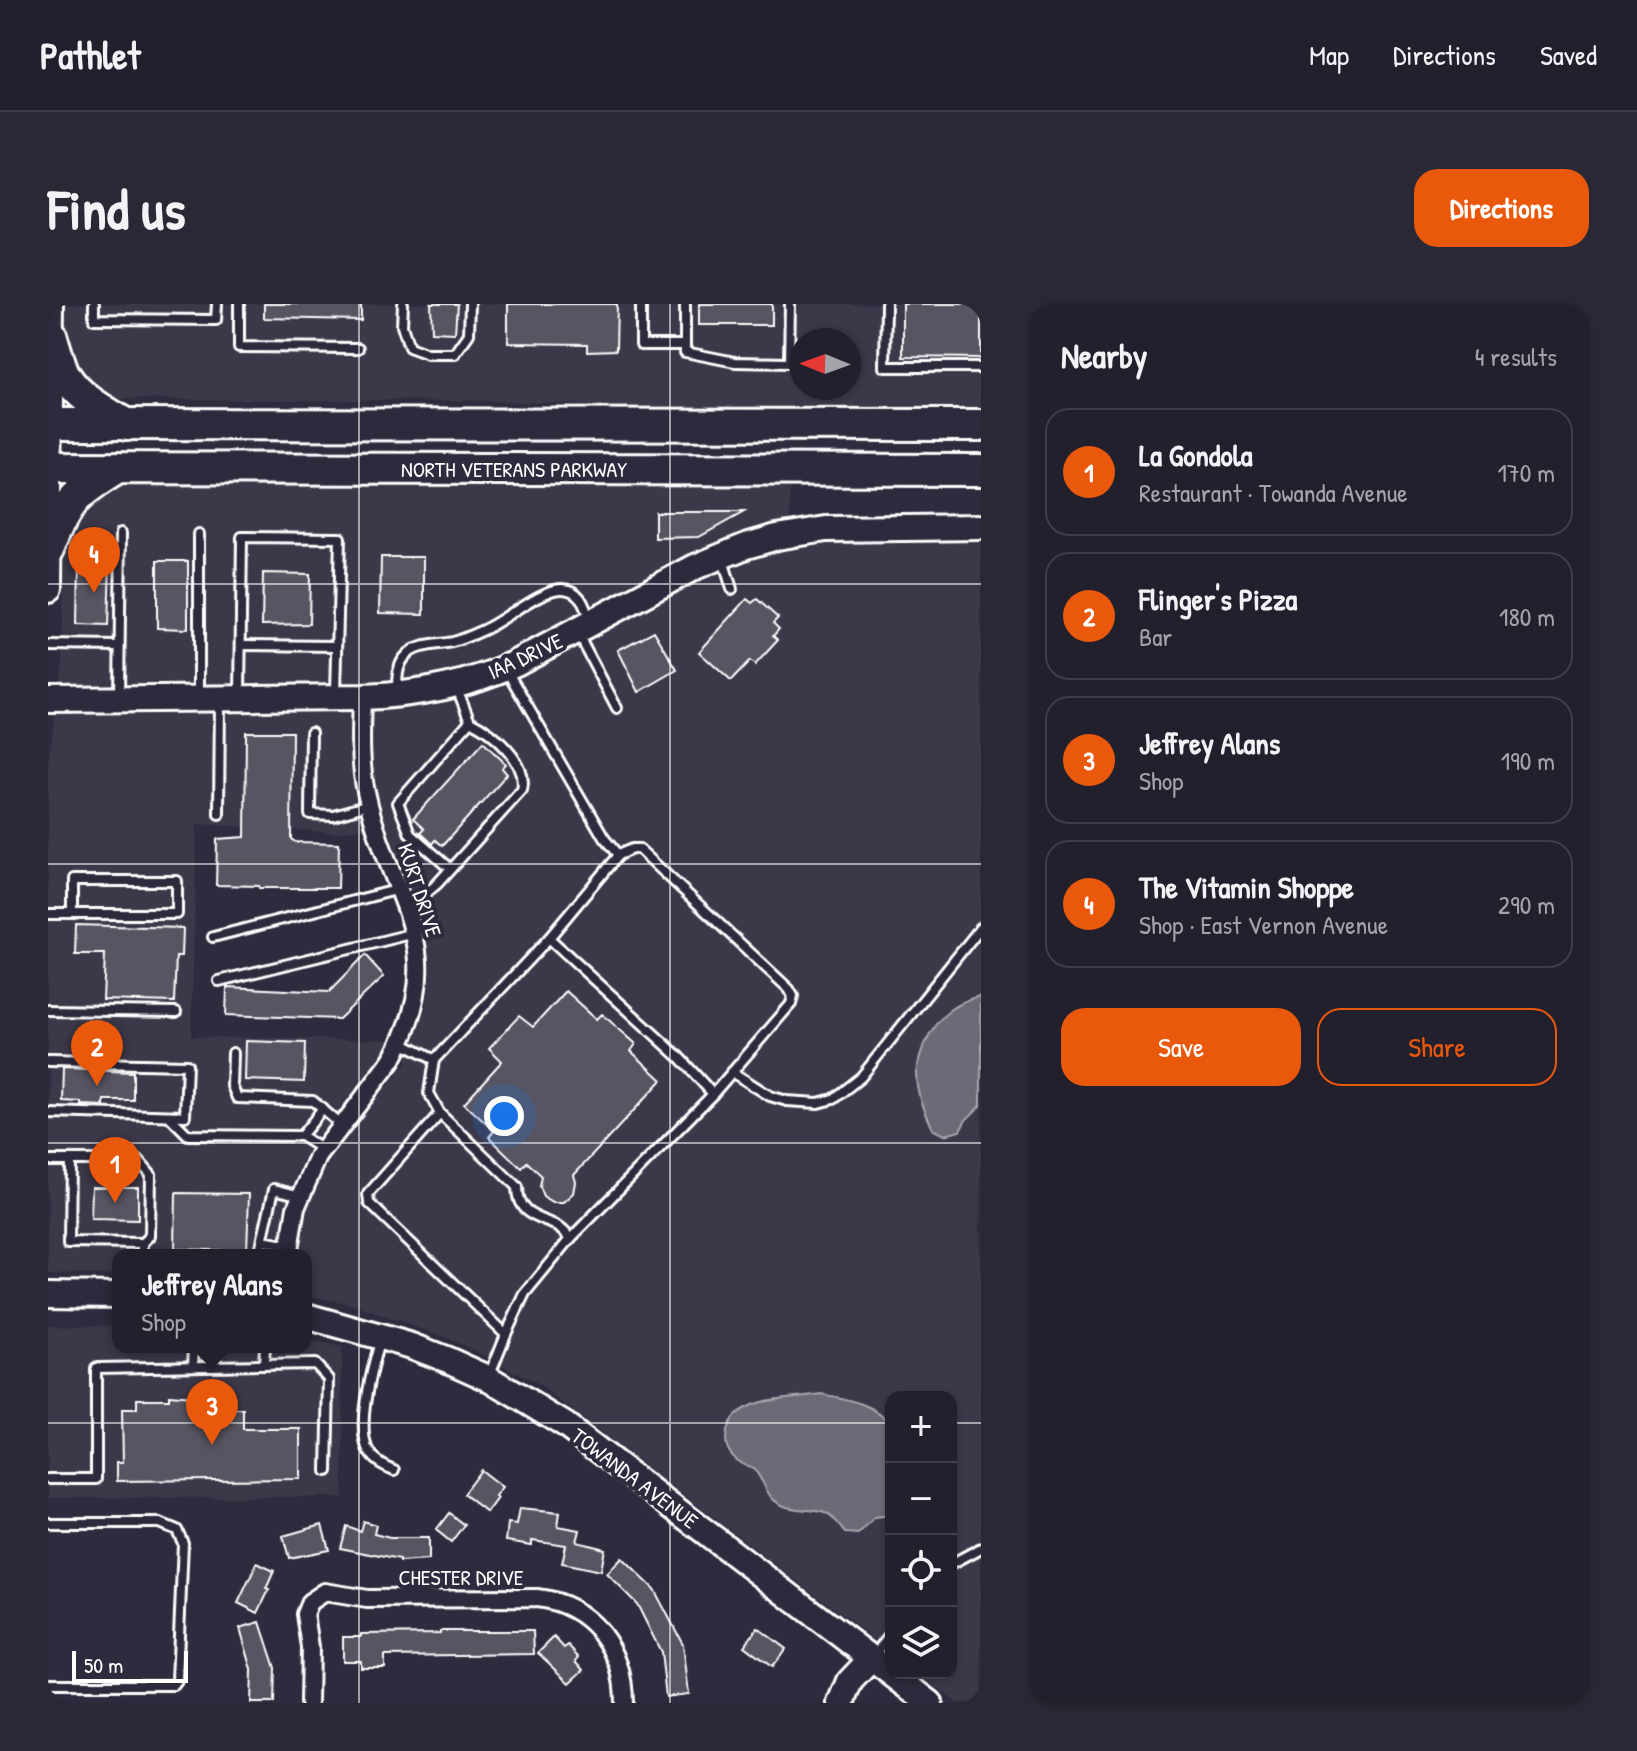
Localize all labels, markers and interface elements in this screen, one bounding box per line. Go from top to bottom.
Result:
text: Pathlet [40,29,141,81]
text: Map [1309,36,1349,74]
text: Directions [1393,36,1496,74]
text: Saved [1540,36,1597,74]
button: Directions [1414,169,1589,247]
text: Find us [48,171,186,246]
north arrow [789,328,861,400]
text: Nearby [1061,333,1147,379]
text: 4 results [1475,339,1557,374]
text: La Gondola [1139,435,1252,475]
street label: NORTH VETERANS PARKWAY [401,454,627,484]
text: 1 [1084,455,1094,490]
text: 170 m [1497,455,1555,490]
text: Restaurant · Towanda Avenue [1139,475,1408,510]
pin: 4 [68,527,120,593]
text: Flinger's Pizza [1139,579,1297,619]
text: 2 [1083,599,1095,634]
text: 180 m [1499,599,1555,634]
text: Bar [1139,619,1172,654]
street label: IAA DRIVE [483,626,568,686]
text: Jeffrey Alans [1139,723,1280,763]
text: 3 [1083,743,1095,778]
text: 190 m [1501,743,1555,778]
text: Shop [1139,763,1183,798]
street label: KURT DRIVE [391,839,449,941]
text: The Vitamin Shoppe [1139,867,1354,907]
text: 4 [1084,887,1094,922]
text: 290 m [1498,887,1555,922]
text: Shop · East Vernon Avenue [1139,907,1388,942]
button: Save [1061,1008,1301,1086]
button: Share [1317,1008,1557,1086]
pin: 2 [71,1020,123,1086]
your location [484,1096,524,1136]
pin: 1 [89,1137,141,1203]
popup [112,1249,312,1353]
text: Jeffrey Alans [141,1264,283,1304]
text: Shop [141,1304,186,1339]
pin: 3 [186,1379,238,1445]
map controls [885,1391,957,1679]
button: + [885,1391,957,1463]
street label: TOWANDA AVENUE [566,1421,705,1536]
button: − [885,1463,957,1535]
button: locate [885,1535,957,1607]
street label: CHESTER DRIVE [399,1562,524,1592]
button: layers [885,1607,957,1679]
scale bar [72,1647,188,1683]
text: 50 m [84,1650,123,1680]

